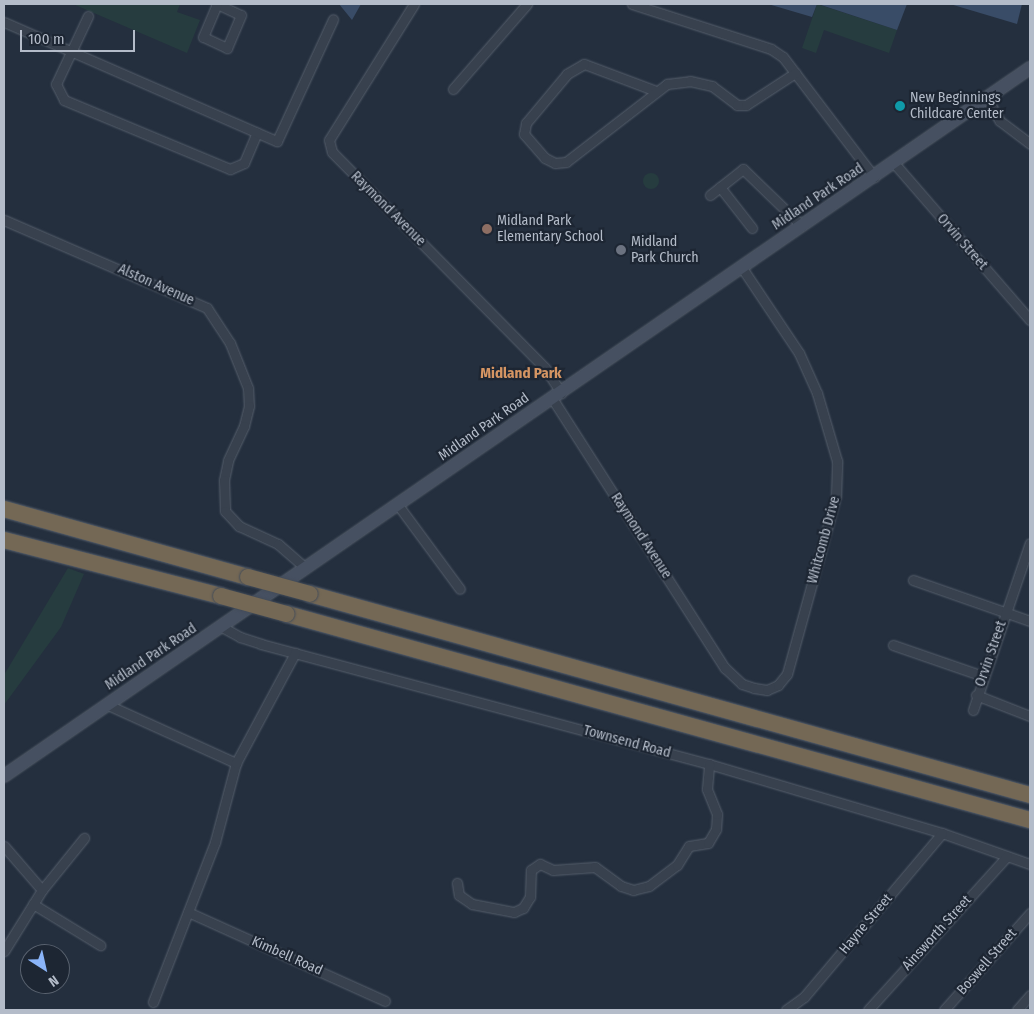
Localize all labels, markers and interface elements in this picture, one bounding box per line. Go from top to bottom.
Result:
scale bar [22,20,138,52]
text: 100 m [28,30,65,48]
place label: New Beginnings Childcare Center [910,90,1004,122]
marker: New Beginnings Childcare Center [894,100,906,112]
street label: Midland Park Road [769,160,867,234]
street label: Raymond Avenue [347,168,429,250]
street label: Orvin Street [933,211,991,273]
place label: Midland Park Elementary School [497,213,604,246]
marker: Midland Park Elementary School [481,223,493,235]
place label: Midland Park Church [631,234,699,266]
marker: Midland Park Church [615,244,627,256]
street label: Alston Avenue [115,261,197,309]
district label: Midland Park [480,365,562,383]
street label: Midland Park Road [435,389,533,465]
street label: Raymond Avenue [607,490,675,582]
street label: Whitcomb Drive [804,494,844,586]
street label: Orvin Street [972,619,1010,689]
street label: Midland Park Road [102,620,200,694]
street label: Townsend Road [581,722,673,762]
street label: Hayne Street [836,890,896,958]
street label: Ainsworth Street [899,892,975,974]
street label: Boswell Street [954,926,1020,998]
street label: Kimbell Road [249,933,325,979]
north arrow [20,944,70,994]
text: N [45,972,62,990]

